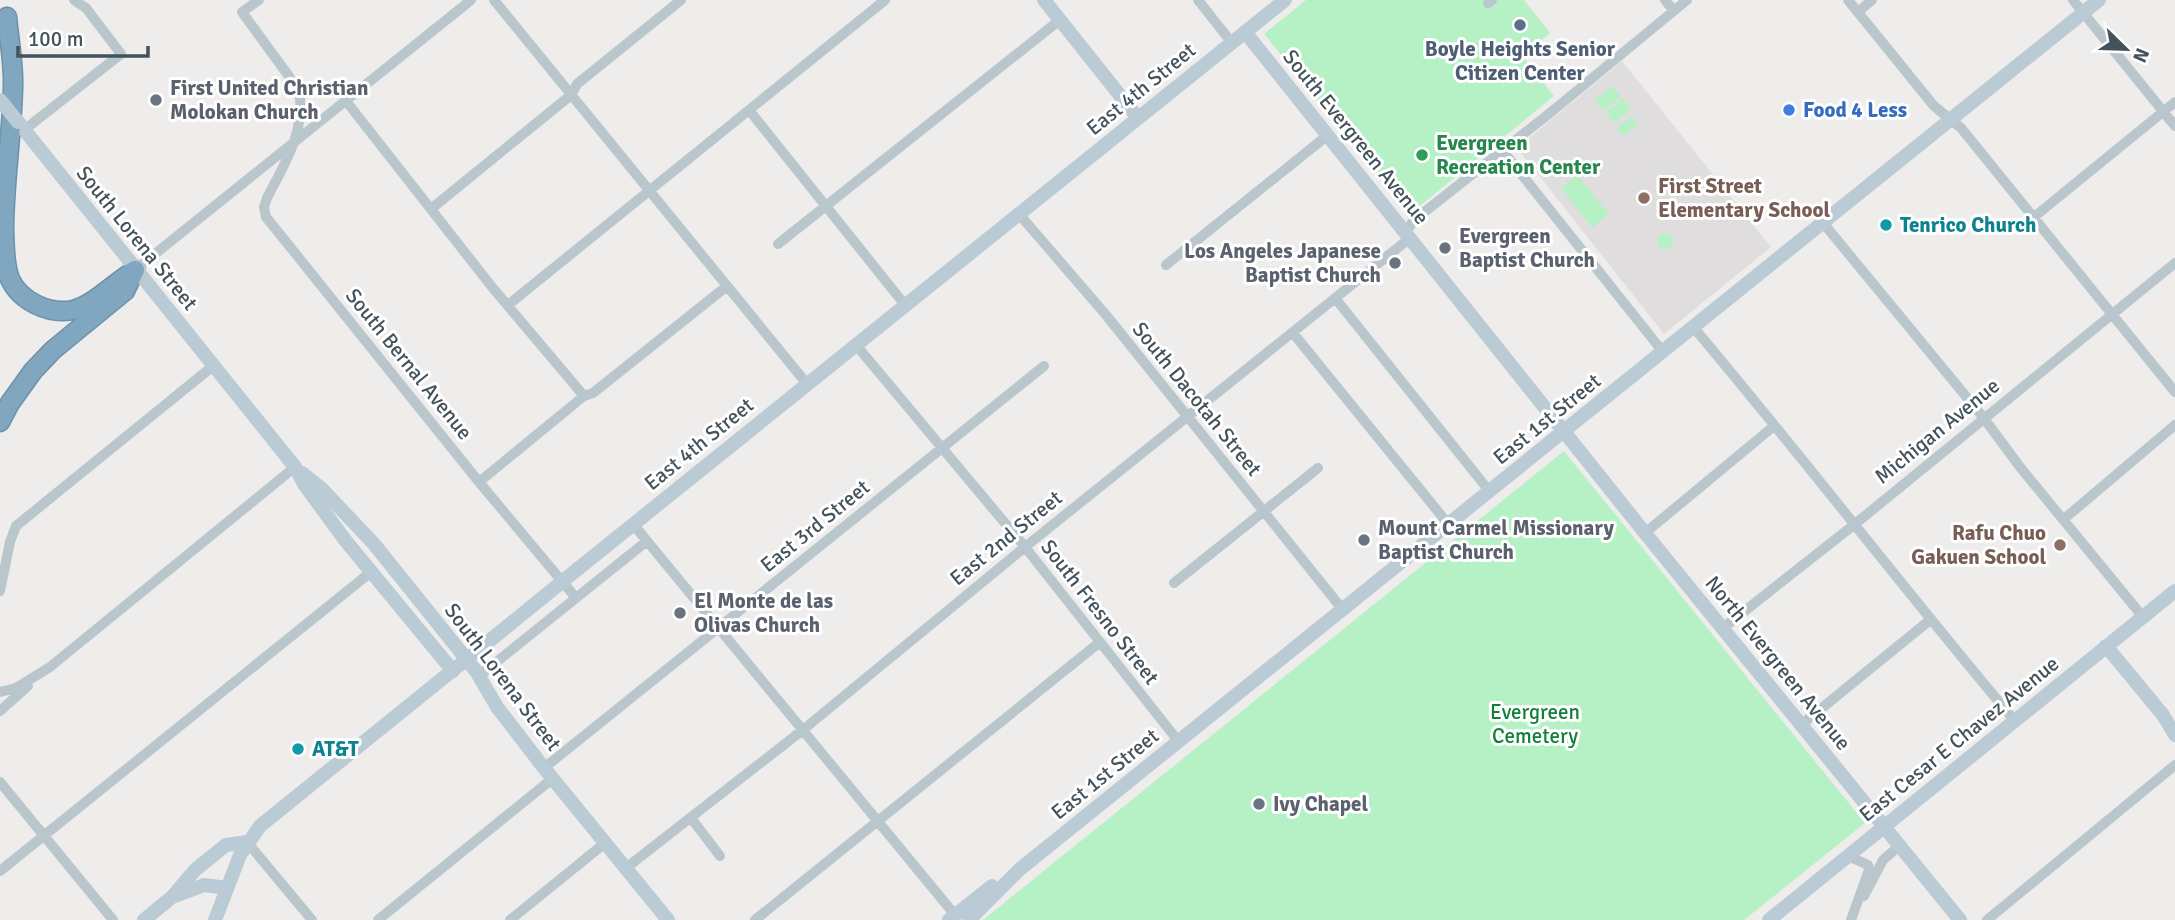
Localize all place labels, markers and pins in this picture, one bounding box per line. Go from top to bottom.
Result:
marker: Boyle Heights Senior Citizen Center [1512,17,1528,33]
place label: Boyle Heights Senior Citizen Center [1425,36,1616,86]
place label: First United Christian Molokan Church [170,75,368,125]
marker: First United Christian Molokan Church [148,92,164,108]
place label: Food 4 Less [1803,97,1907,123]
marker: Food 4 Less [1781,102,1797,118]
place label: Evergreen Recreation Center [1436,130,1601,180]
marker: Evergreen Recreation Center [1414,147,1430,163]
place label: First Street Elementary School [1658,173,1830,223]
marker: First Street Elementary School [1636,190,1652,206]
place label: Tenrico Church [1900,212,2036,238]
marker: Tenrico Church [1878,217,1894,233]
place label: Evergreen Baptist Church [1459,223,1595,273]
place label: Los Angeles Japanese Baptist Church [1184,238,1381,288]
marker: Evergreen Baptist Church [1437,240,1453,256]
marker: Los Angeles Japanese Baptist Church [1387,255,1403,271]
place label: Mount Carmel Missionary Baptist Church [1378,515,1614,565]
place label: Rafu Chuo Gakuen School [1911,520,2046,570]
marker: Mount Carmel Missionary Baptist Church [1356,532,1372,548]
marker: Rafu Chuo Gakuen School [2052,537,2068,553]
place label: El Monte de las Olivas Church [694,588,833,638]
marker: El Monte de las Olivas Church [672,605,688,621]
place label: AT&T [312,736,359,762]
marker: AT&T [290,741,306,757]
place label: Ivy Chapel [1273,791,1368,817]
marker: Ivy Chapel [1251,796,1267,812]

